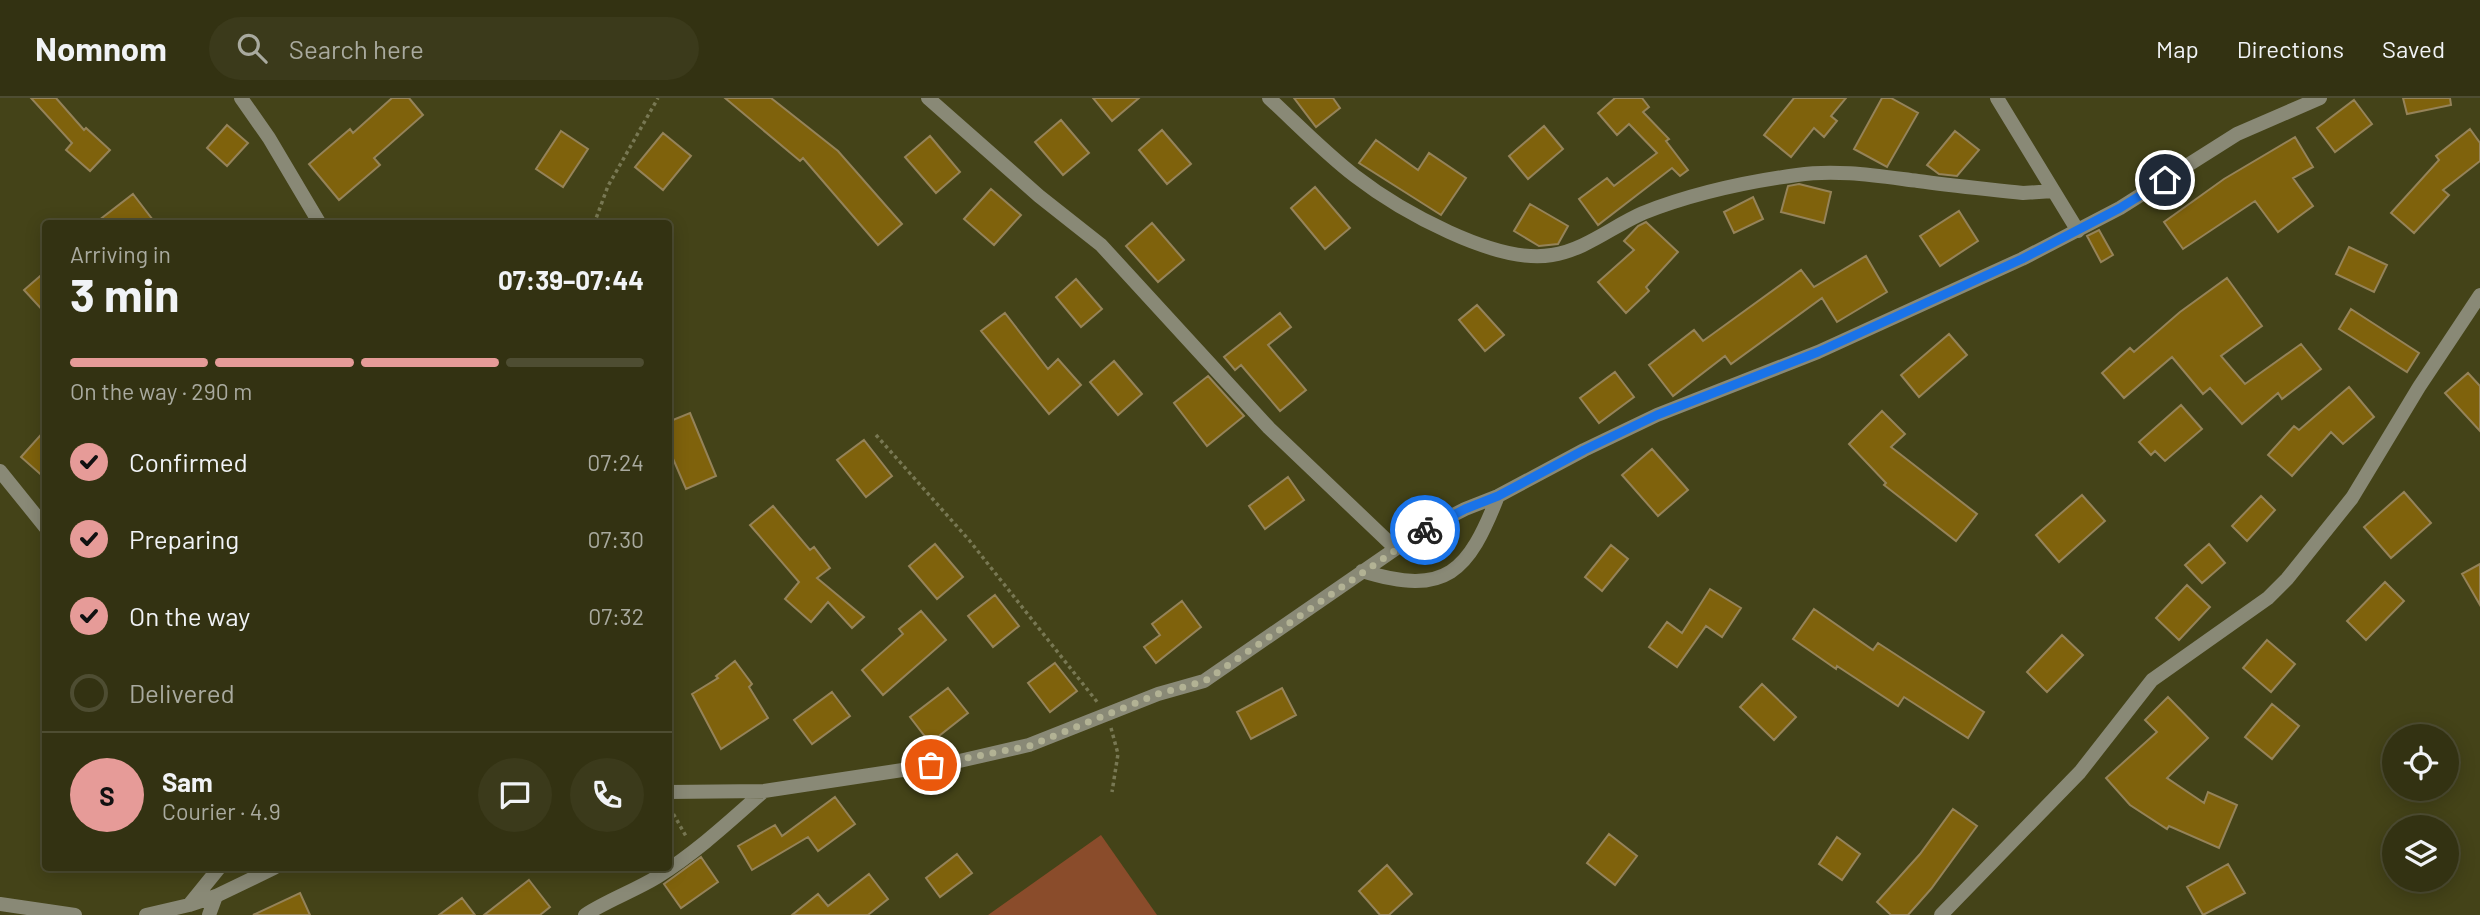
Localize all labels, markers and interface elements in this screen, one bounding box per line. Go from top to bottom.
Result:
search box [209,17,699,80]
text: Nomnom [35,28,167,68]
icon: search [233,29,271,67]
text: Search here [289,33,424,64]
text: Map [2156,34,2199,63]
text: Directions [2237,34,2344,63]
text: Saved [2382,34,2445,63]
pin [2135,150,2195,210]
icon: home [2146,161,2184,199]
text: Arriving in [70,240,171,268]
text: 07:39–07:44 [498,264,644,295]
text: 3 min [70,266,179,321]
text: On the way · 290 m [70,377,252,405]
icon: check [70,443,108,481]
text: Confirmed [129,446,248,477]
text: 07:24 [587,448,644,476]
courier [1390,495,1460,565]
icon: bike [1406,511,1444,549]
icon: check [70,520,108,558]
text: Preparing [129,523,239,554]
text: 07:30 [587,525,644,553]
icon: check [70,597,108,635]
text: On the way [129,600,250,631]
text: 07:32 [588,602,644,630]
text: Delivered [129,677,235,708]
map controls [2382,724,2459,892]
button: locate [2382,724,2459,801]
pin [901,735,961,795]
icon: bag [912,746,950,784]
button: chat [478,758,552,832]
button: phone [570,758,644,832]
text: Sam [162,766,213,797]
text: S [99,780,115,811]
text: Courier · 4.9 [162,797,281,825]
button: layers [2382,815,2459,892]

